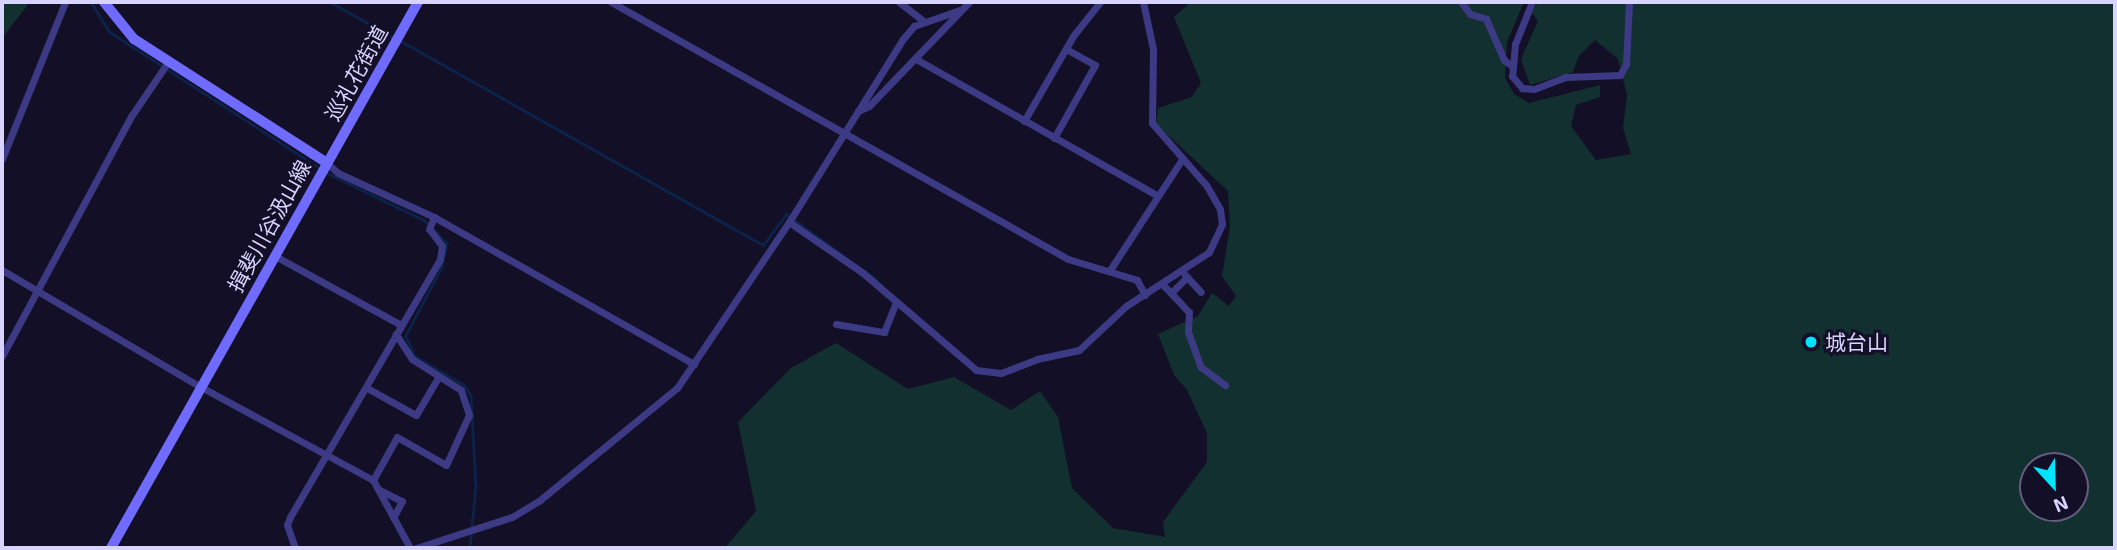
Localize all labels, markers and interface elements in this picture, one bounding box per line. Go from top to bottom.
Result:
street label: 巡礼花街道 [320,21,392,125]
street label: 揖斐川谷汲山線 [222,156,316,296]
place label: 城台山 [1825,329,1888,355]
marker: 城台山 [1803,334,1819,350]
north arrow [2019,452,2089,522]
text: N [2051,492,2072,518]

